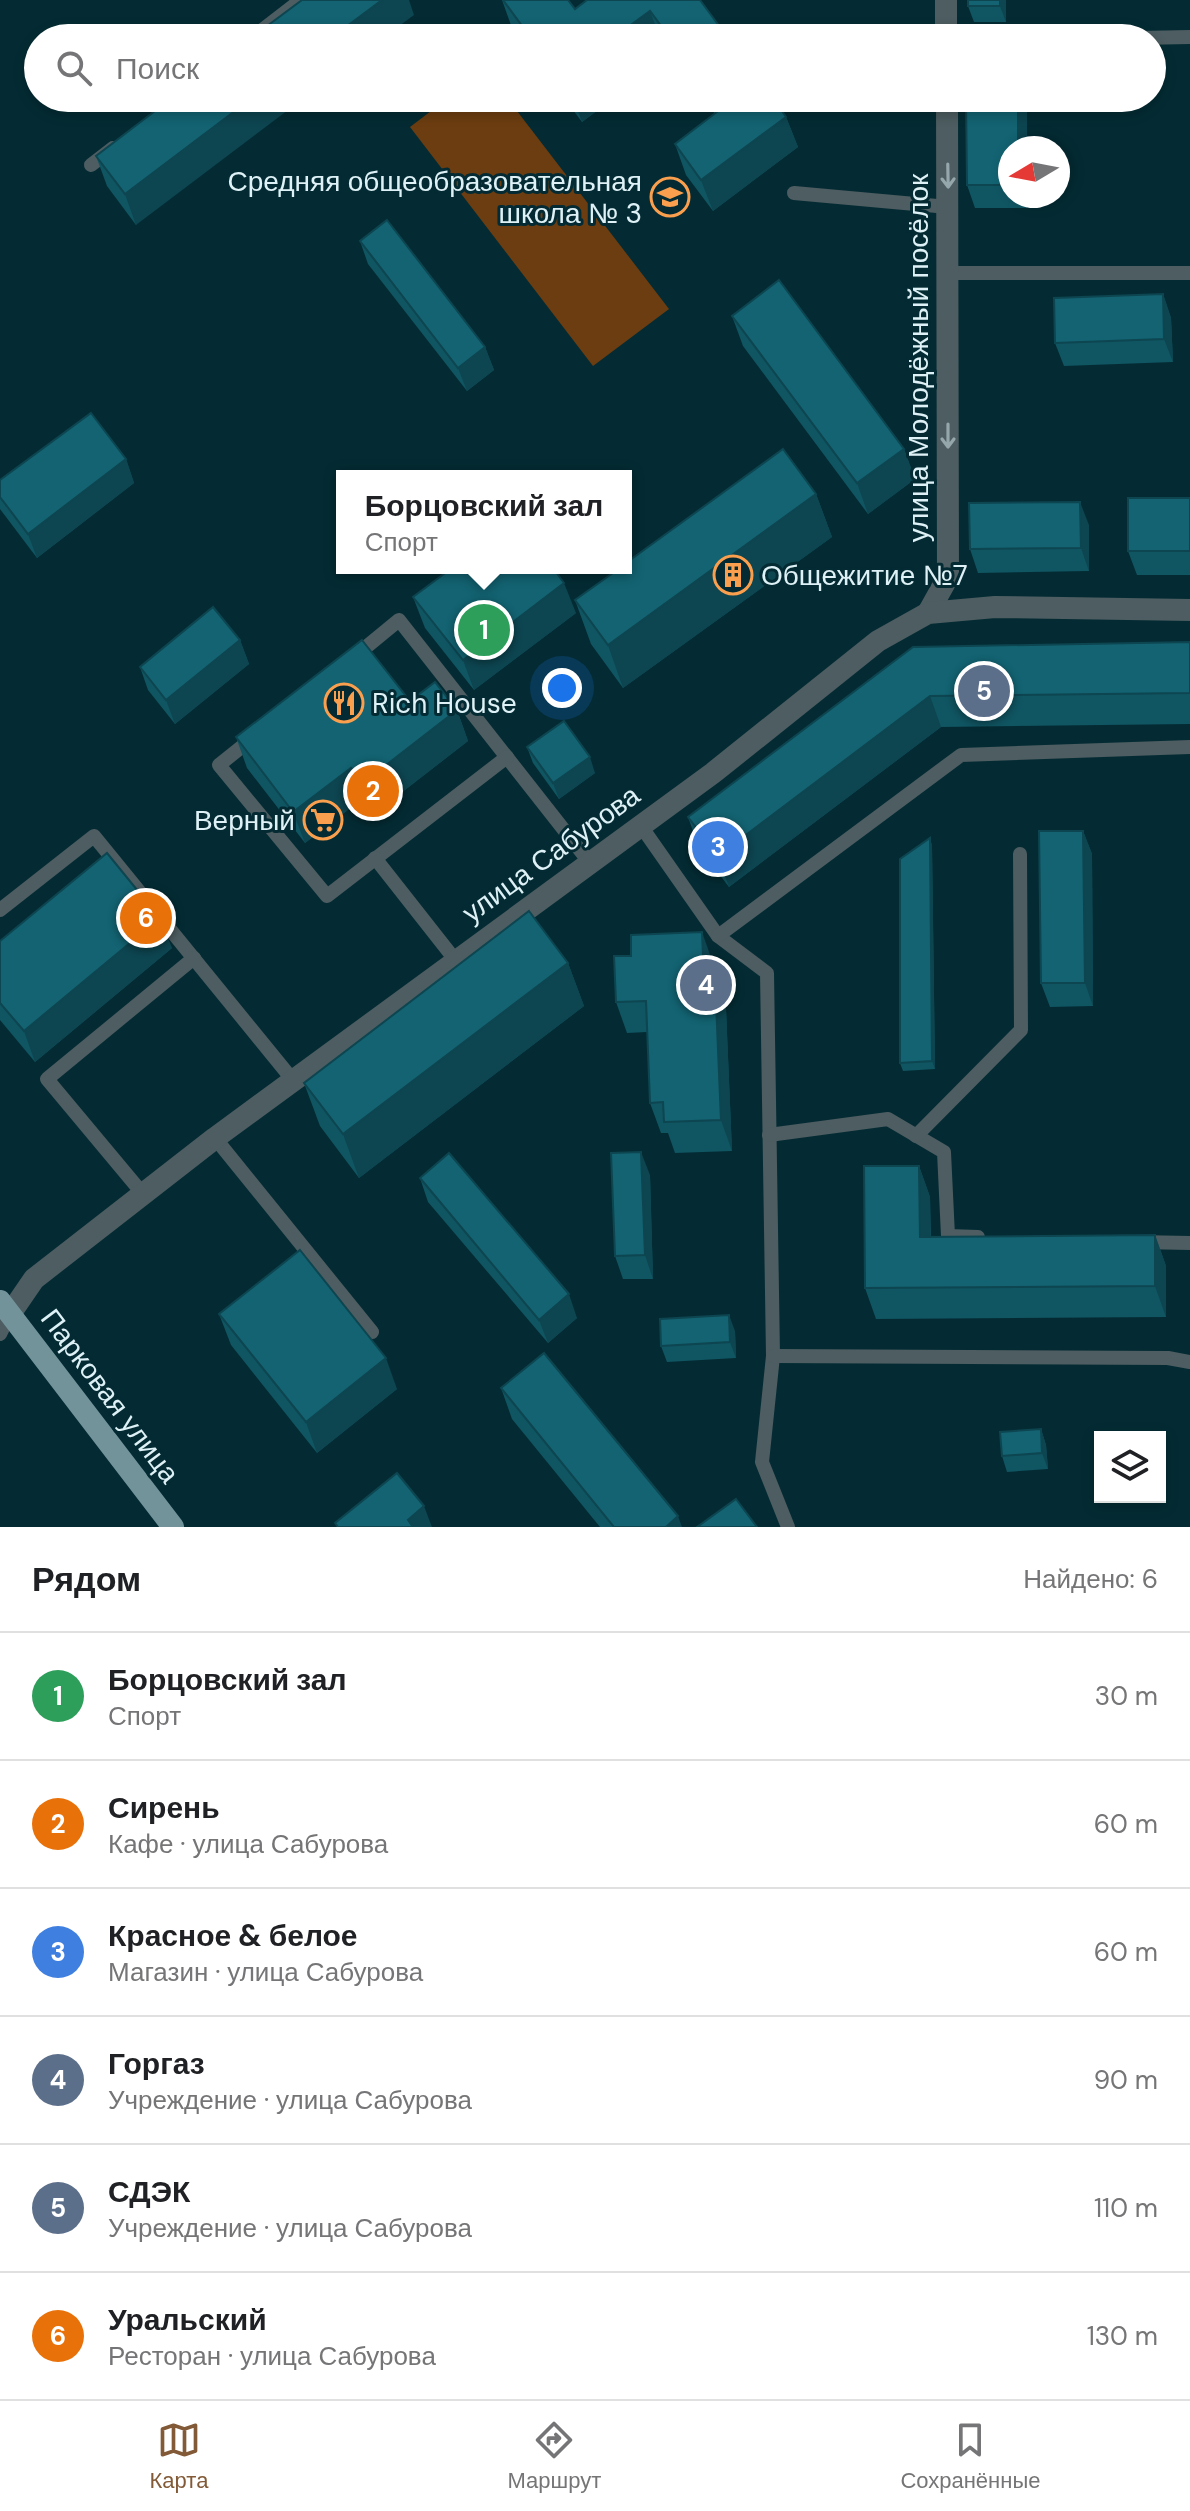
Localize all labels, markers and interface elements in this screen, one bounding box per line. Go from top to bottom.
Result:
search box [24,24,1166,112]
icon: search [52,46,96,90]
text: Поиск [116,49,199,88]
north arrow [998,136,1070,208]
one-way arrow [940,162,955,189]
place label: Средняя общеобразовательная школа № 3 [227,163,642,232]
street label: улица Молодёжный посёлок [900,173,937,542]
school or university icon: Средняя общеобразовательная школа № 3 [649,176,691,218]
one-way arrow [940,422,956,449]
popup [336,470,632,574]
text: Борцовский зал [365,486,603,525]
text: Спорт [365,525,438,559]
building icon: Общежитие №7 [712,554,754,596]
place label: Общежитие №7 [761,557,968,594]
pin: 1 [458,600,510,660]
pin: 5 [958,661,1010,721]
your location [542,668,582,708]
restaurant icon: Rich House [323,682,365,724]
place label: Rich House [372,685,517,722]
pin: 2 [347,761,399,821]
street label: улица Сабурова [455,777,648,931]
supermarket icon: Верный [302,799,344,841]
place label: Верный [194,802,295,839]
pin: 3 [692,817,744,877]
pin: 6 [120,888,172,948]
pin: 4 [680,955,732,1015]
street label: Парковая улица [32,1301,188,1491]
map controls [1094,1431,1166,1503]
button: layers [1094,1431,1166,1503]
text: Рядом [32,1557,141,1602]
text: Найдено: 6 [1023,1562,1158,1596]
text: Борцовский зал [108,1660,347,1699]
text: 1 [53,1679,63,1713]
text: 30 m [1095,1679,1158,1713]
text: Спорт [108,1699,181,1733]
text: Сирень [108,1788,220,1827]
text: 2 [50,1807,66,1841]
text: 60 m [1094,1807,1158,1841]
text: Кафе · улица Сабурова [108,1827,388,1861]
text: Красное & белое [108,1916,358,1955]
text: 3 [50,1935,66,1969]
text: 60 m [1094,1935,1158,1969]
text: Магазин · улица Сабурова [108,1955,423,1989]
text: Горгаз [108,2044,205,2083]
text: 4 [50,2063,66,2097]
text: 90 m [1094,2063,1158,2097]
text: Учреждение · улица Сабурова [108,2083,472,2117]
text: СДЭК [108,2172,190,2211]
text: 5 [50,2191,66,2225]
text: 110 m [1094,2191,1158,2225]
text: Учреждение · улица Сабурова [108,2211,472,2245]
text: Уральский [108,2300,267,2339]
text: 6 [50,2319,66,2353]
text: 130 m [1087,2319,1158,2353]
text: Ресторан · улица Сабурова [108,2339,436,2373]
tab: Карта [150,2418,208,2495]
tab: Маршрут [508,2418,601,2495]
tab: Сохранённые [900,2418,1040,2495]

